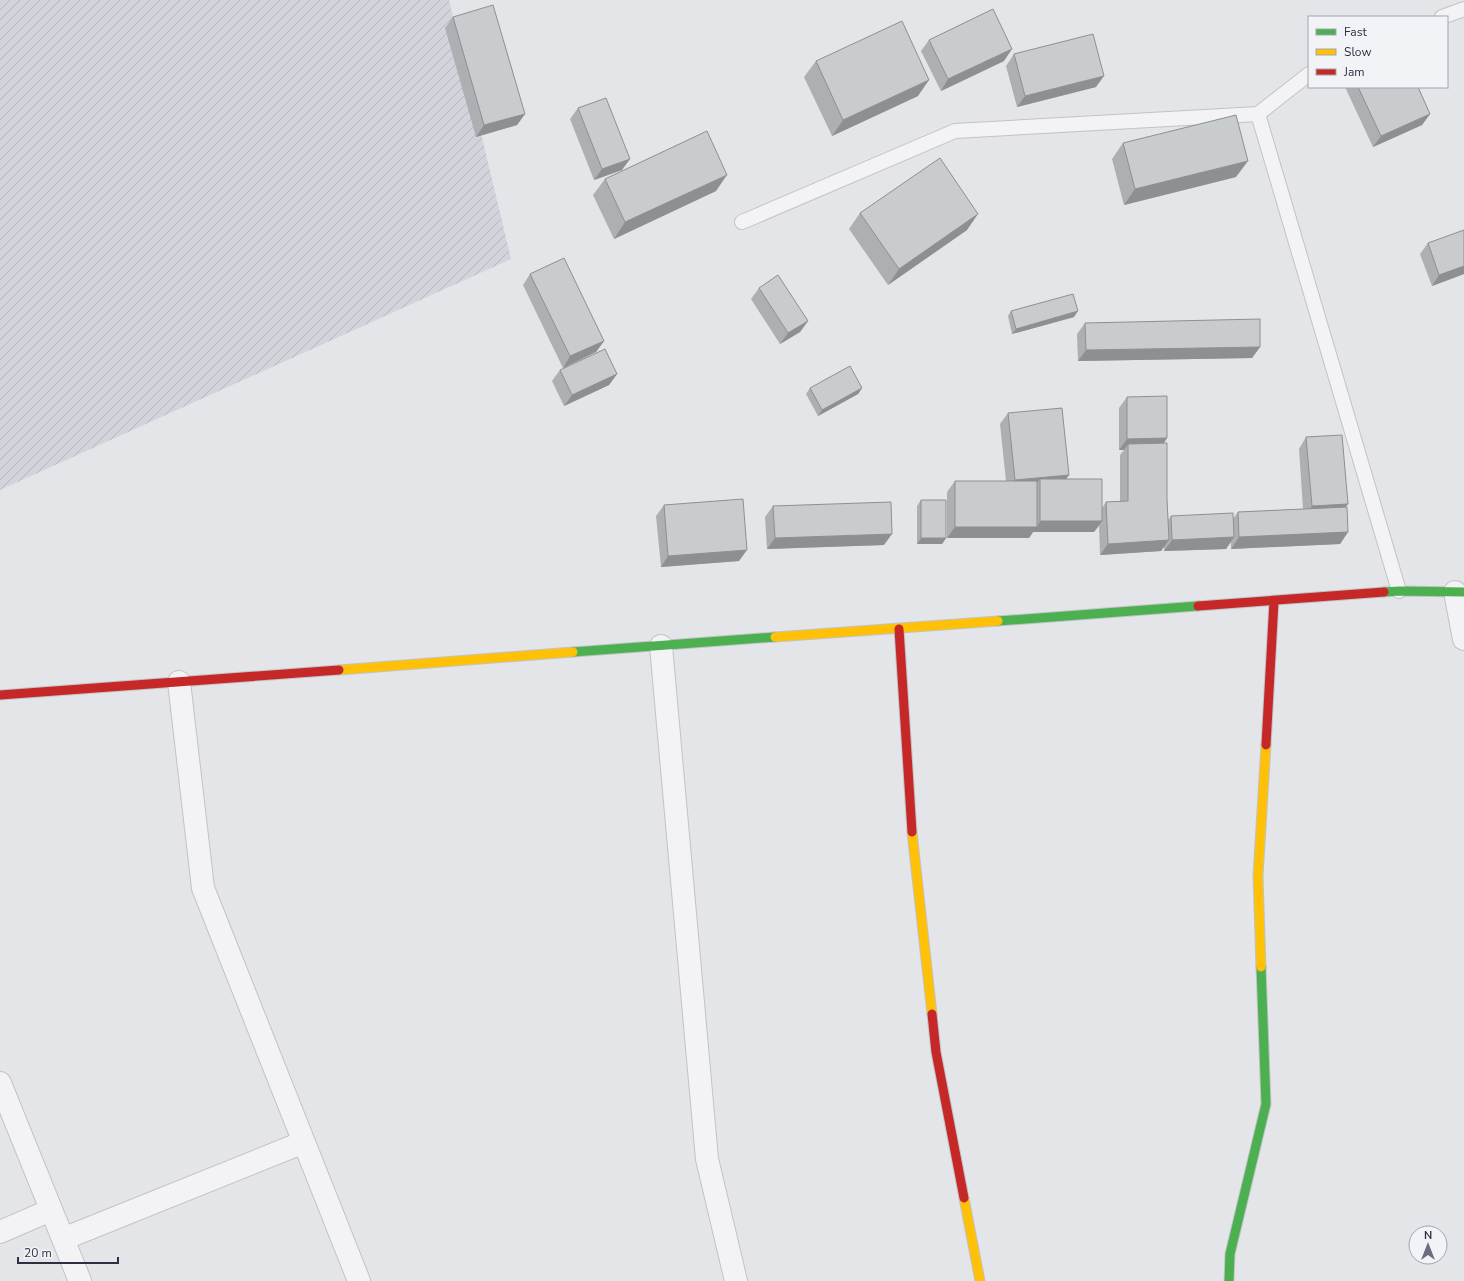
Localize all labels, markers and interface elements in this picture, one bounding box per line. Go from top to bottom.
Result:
legend [1308,16,1448,88]
text: Fast [1344,24,1367,40]
text: Slow [1344,44,1372,60]
text: Jam [1343,64,1365,80]
north arrow [1408,1225,1448,1265]
text: N [1424,1228,1432,1243]
scale bar [18,1239,118,1265]
text: 20 m [24,1245,52,1261]

